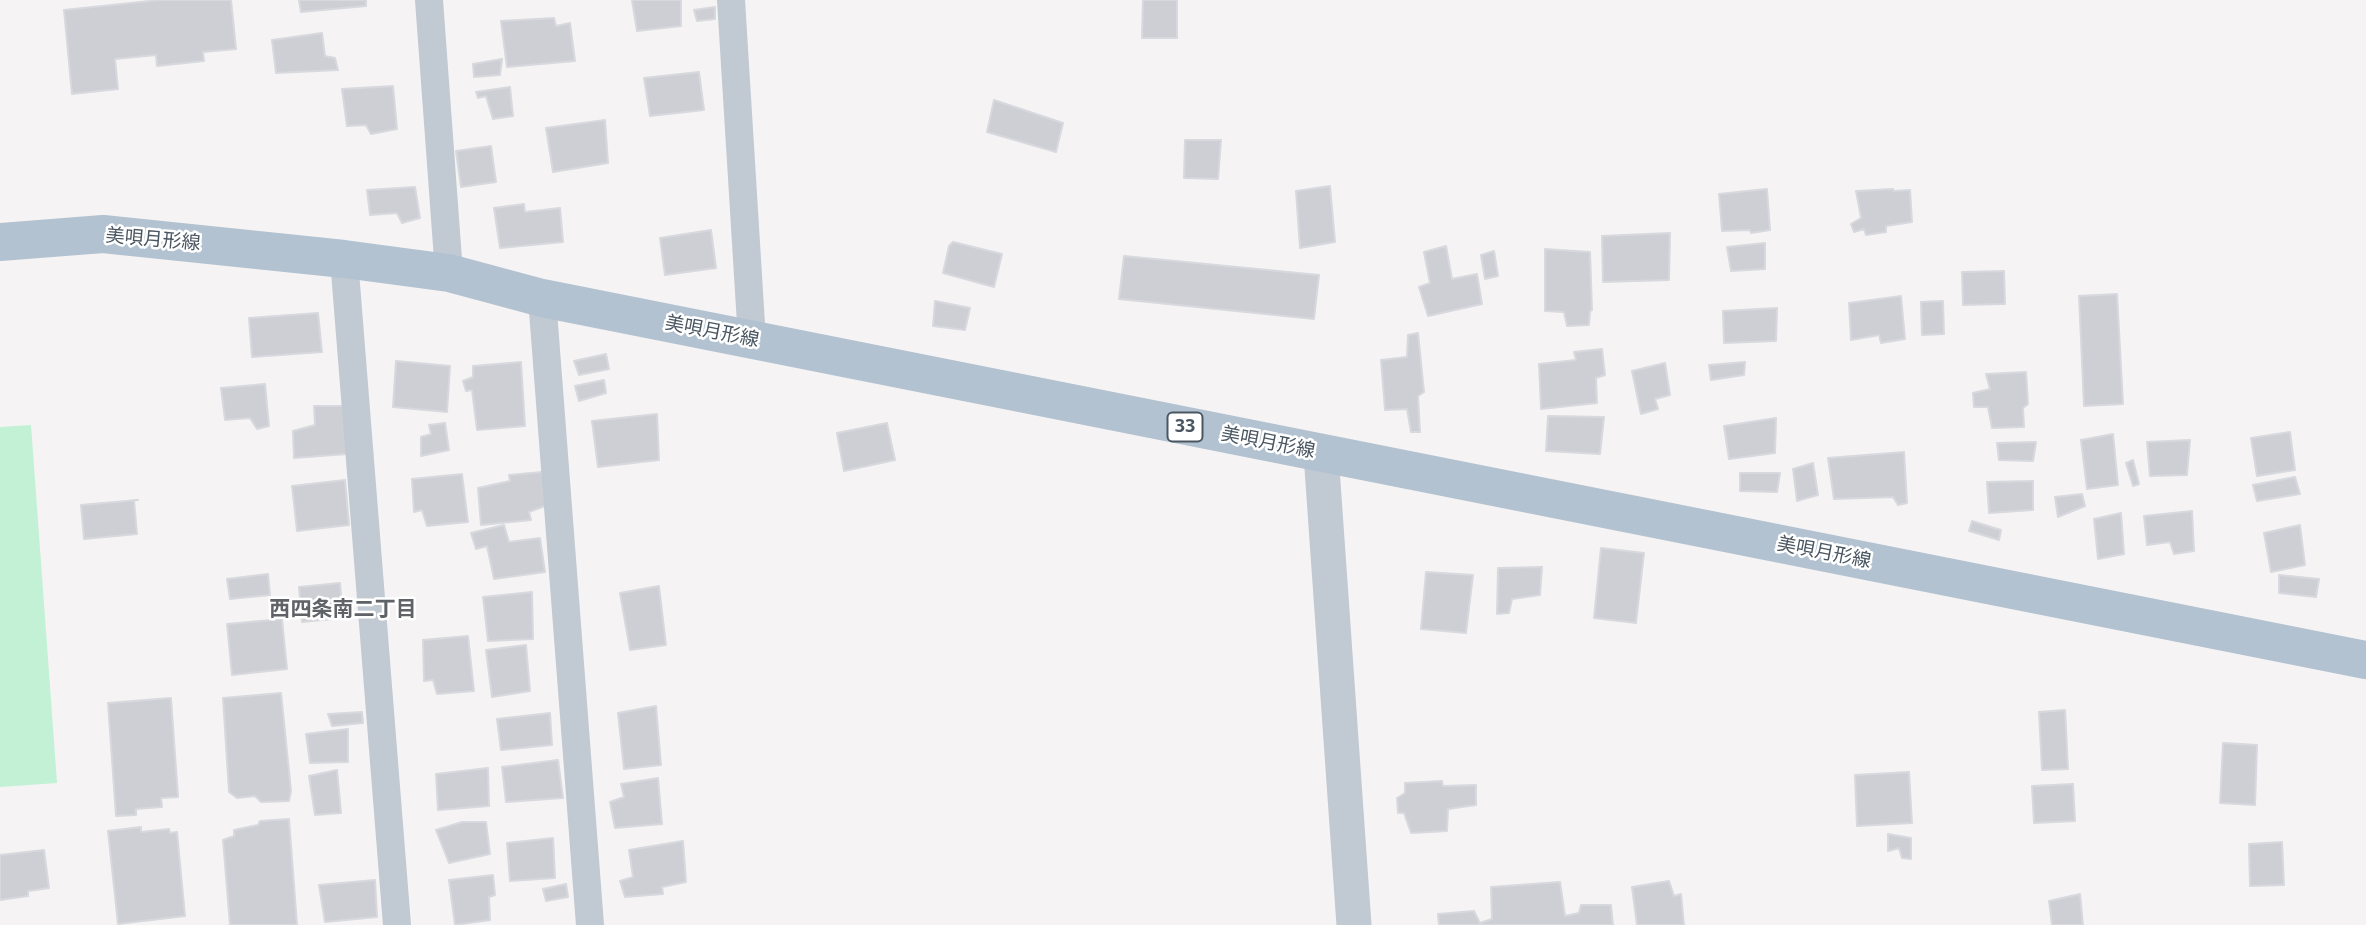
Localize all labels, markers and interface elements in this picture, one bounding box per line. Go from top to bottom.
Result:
street label: 美唄月形線 [105,225,201,255]
street label: 美唄月形線 [663,312,761,352]
road number: 33 [1168,412,1202,442]
street label: 美唄月形線 [1219,423,1317,463]
street label: 美唄月形線 [1775,533,1873,573]
district label: 西四条南二丁目 [270,597,416,623]

